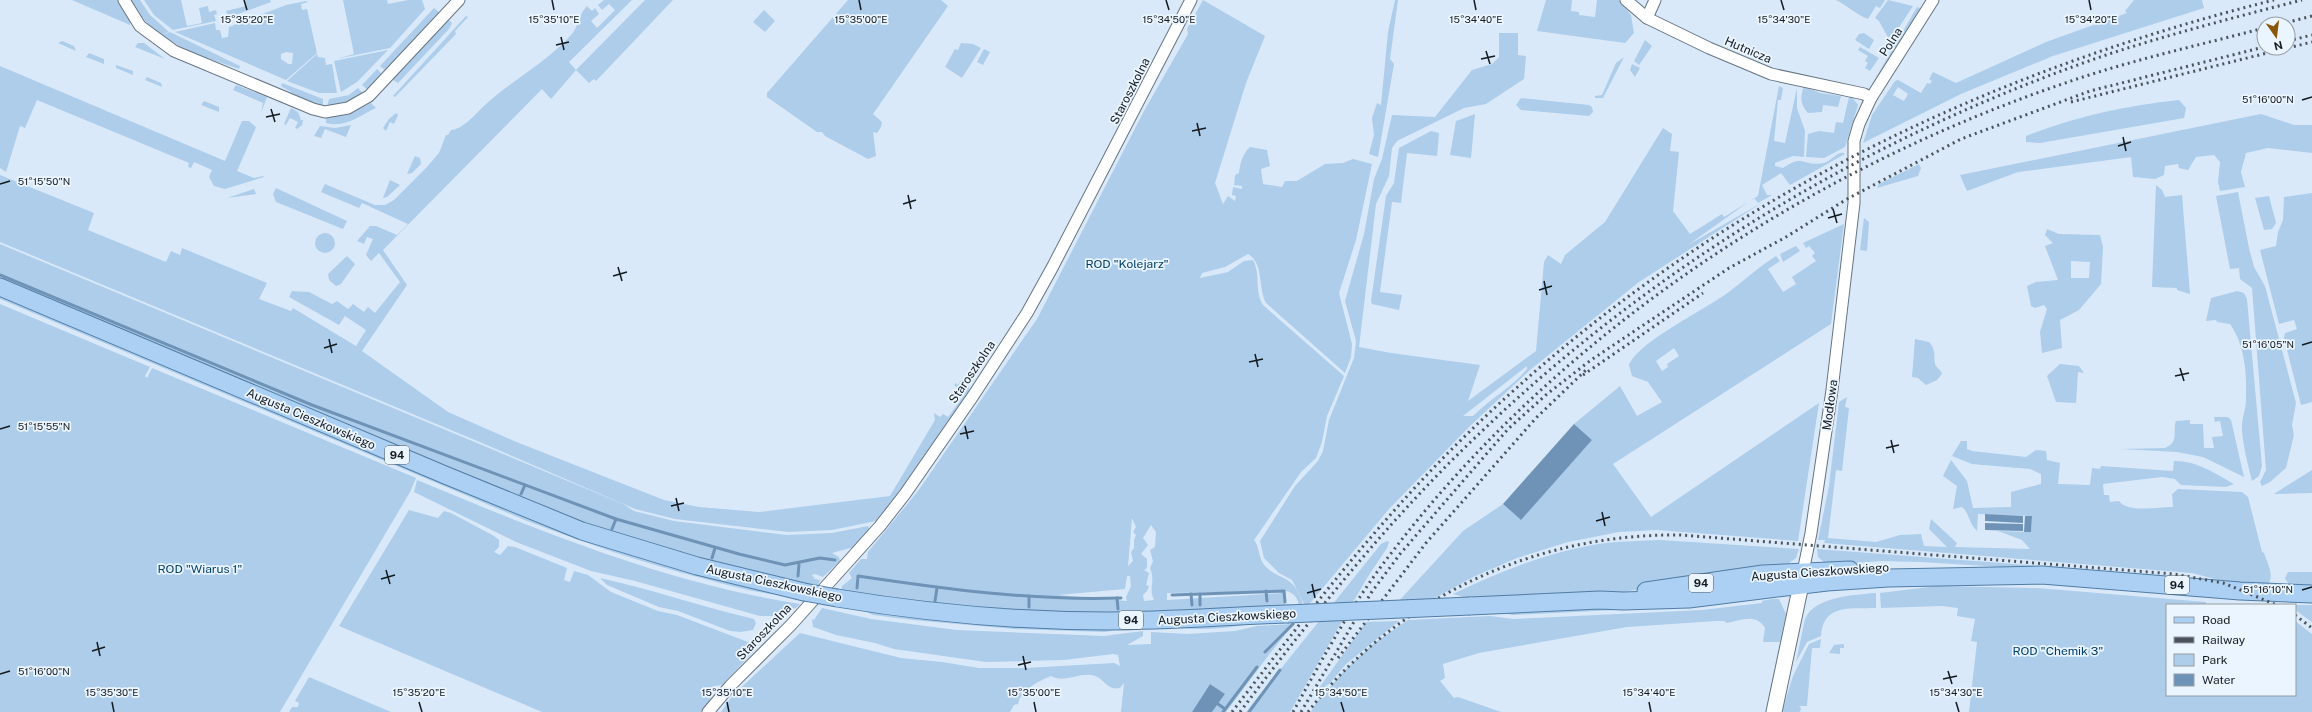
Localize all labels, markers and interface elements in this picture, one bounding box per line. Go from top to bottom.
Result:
text: 15°35'20"E [221,13,273,25]
text: 15°35'10"E [529,13,579,25]
text: 15°35'00"E [835,13,887,25]
text: 15°34'50"E [1142,13,1196,25]
text: 15°34'40"E [1449,13,1503,25]
text: 15°34'30"E [1758,13,1810,25]
text: 15°34'20"E [2065,13,2117,25]
north arrow [2256,16,2296,56]
street label: Polna [1877,25,1905,59]
street label: Hutnicza [1722,34,1774,66]
text: N [2273,39,2284,53]
street label: Staroszkolna [1107,55,1153,127]
text: 51°16'00"N [2242,93,2294,105]
text: 51°15'50"N [18,175,70,187]
park label: ROD "Kolejarz" [1085,257,1169,271]
street label: Staroszkolna [946,338,998,406]
text: 51°16'05"N [2242,338,2294,350]
street label: Modłowa [1820,379,1840,431]
street label: Augusta Cieszkowskiego [245,385,378,453]
text: 51°15'55"N [18,420,70,432]
road number: 94 [385,446,409,464]
street label: Augusta Cieszkowskiego [1750,560,1890,584]
park label: ROD "Wiarus 1" [158,562,242,576]
street label: Augusta Cieszkowskiego [705,562,843,604]
road number: 94 [1689,574,1713,592]
road number: 94 [2165,576,2189,594]
text: 51°16'10"N [2243,583,2293,595]
street label: Staroszkolna [734,601,794,663]
legend [2166,604,2296,696]
street label: Augusta Cieszkowskiego [1157,606,1297,628]
road number: 94 [1119,611,1143,629]
text: Road [2202,613,2230,627]
text: Railway [2202,633,2246,647]
park label: ROD "Chemik 3" [2013,644,2103,658]
text: Park [2202,653,2228,667]
text: 51°16'00"N [18,665,70,677]
text: Water [2202,673,2236,687]
text: 15°35'30"E [85,686,139,698]
text: 15°35'20"E [393,686,445,698]
text: 15°35'10"E [702,686,752,698]
text: 15°35'00"E [1008,686,1060,698]
text: 15°34'50"E [1314,686,1368,698]
text: 15°34'40"E [1622,686,1676,698]
text: 15°34'30"E [1930,686,1982,698]

